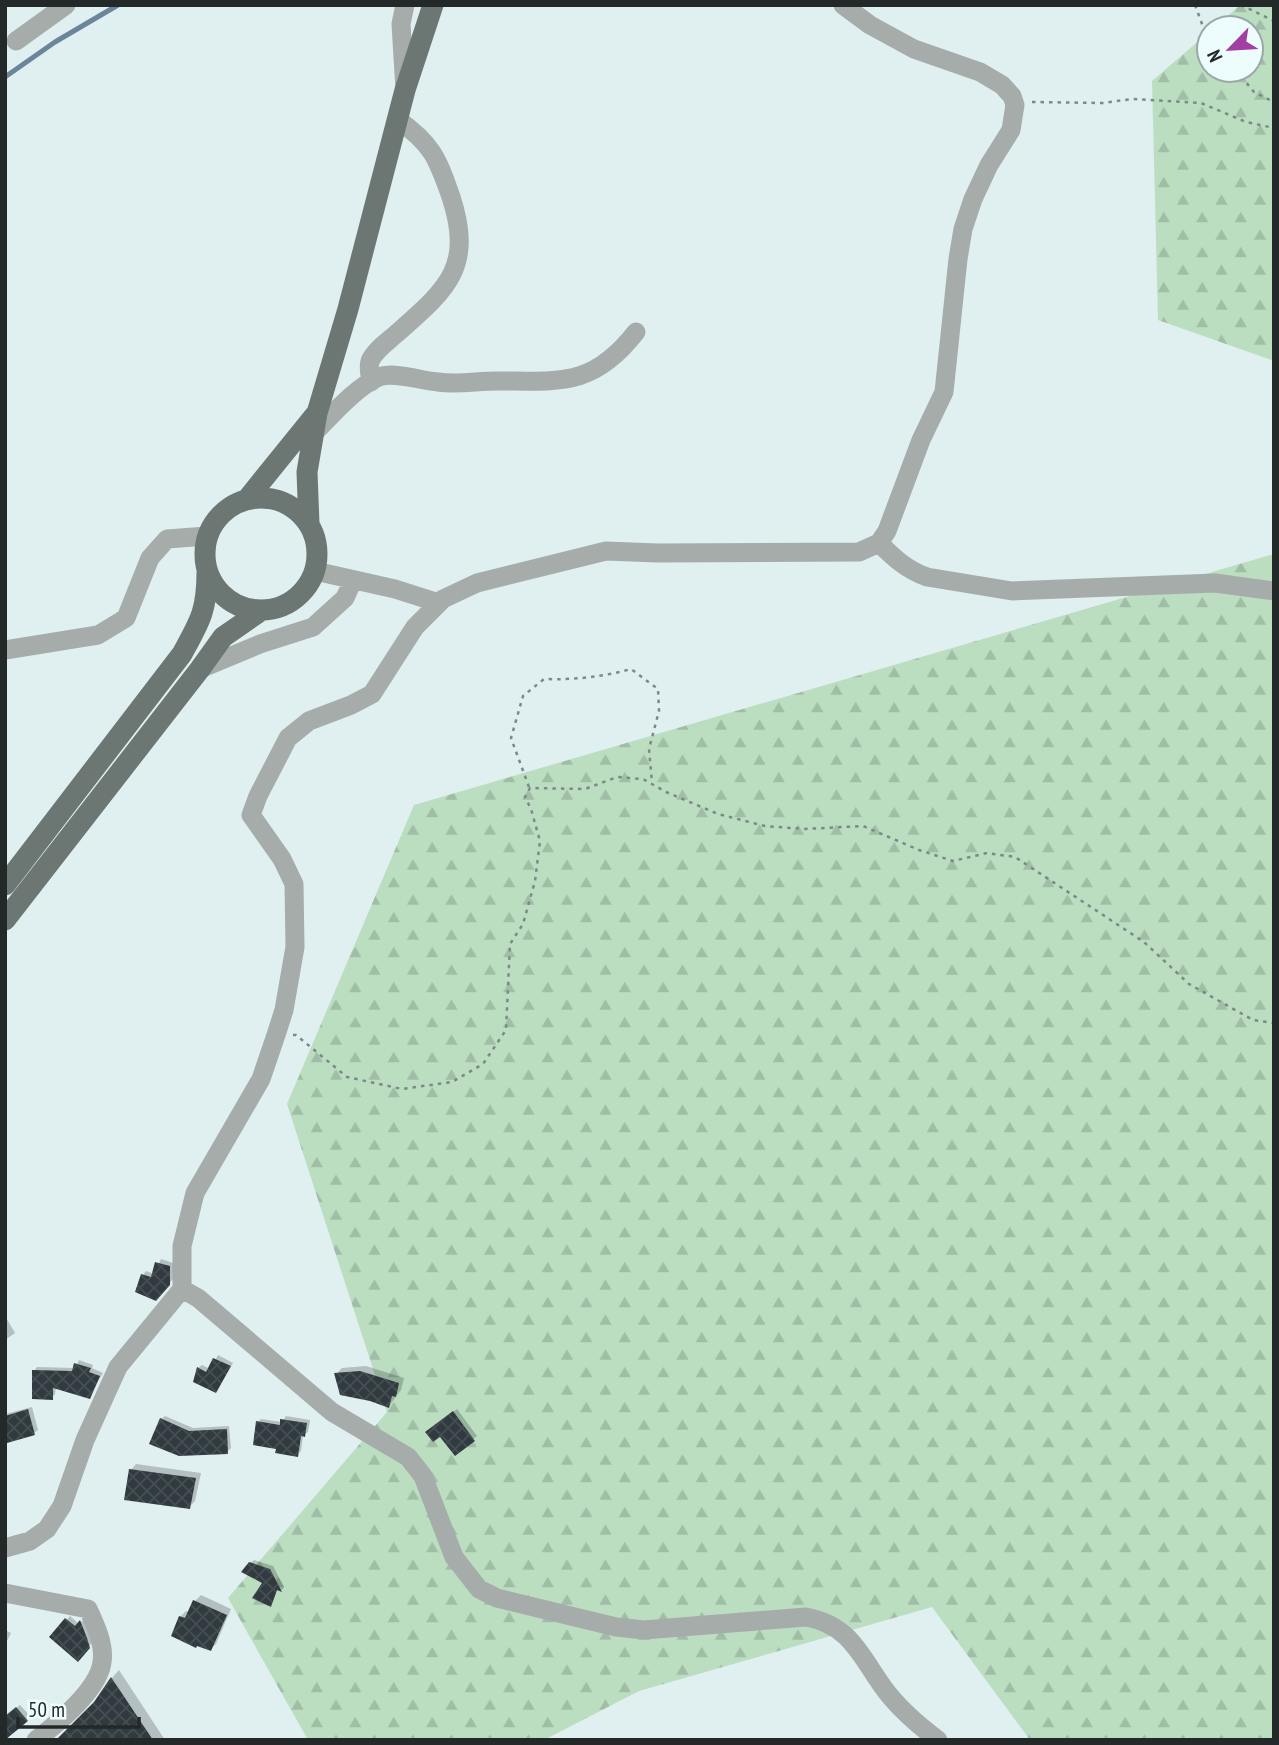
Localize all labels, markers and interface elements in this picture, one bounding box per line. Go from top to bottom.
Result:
north arrow [1195,14,1265,84]
text: N [1202,46,1228,66]
scale bar [18,1686,138,1730]
text: 50 m [28,1696,65,1723]

